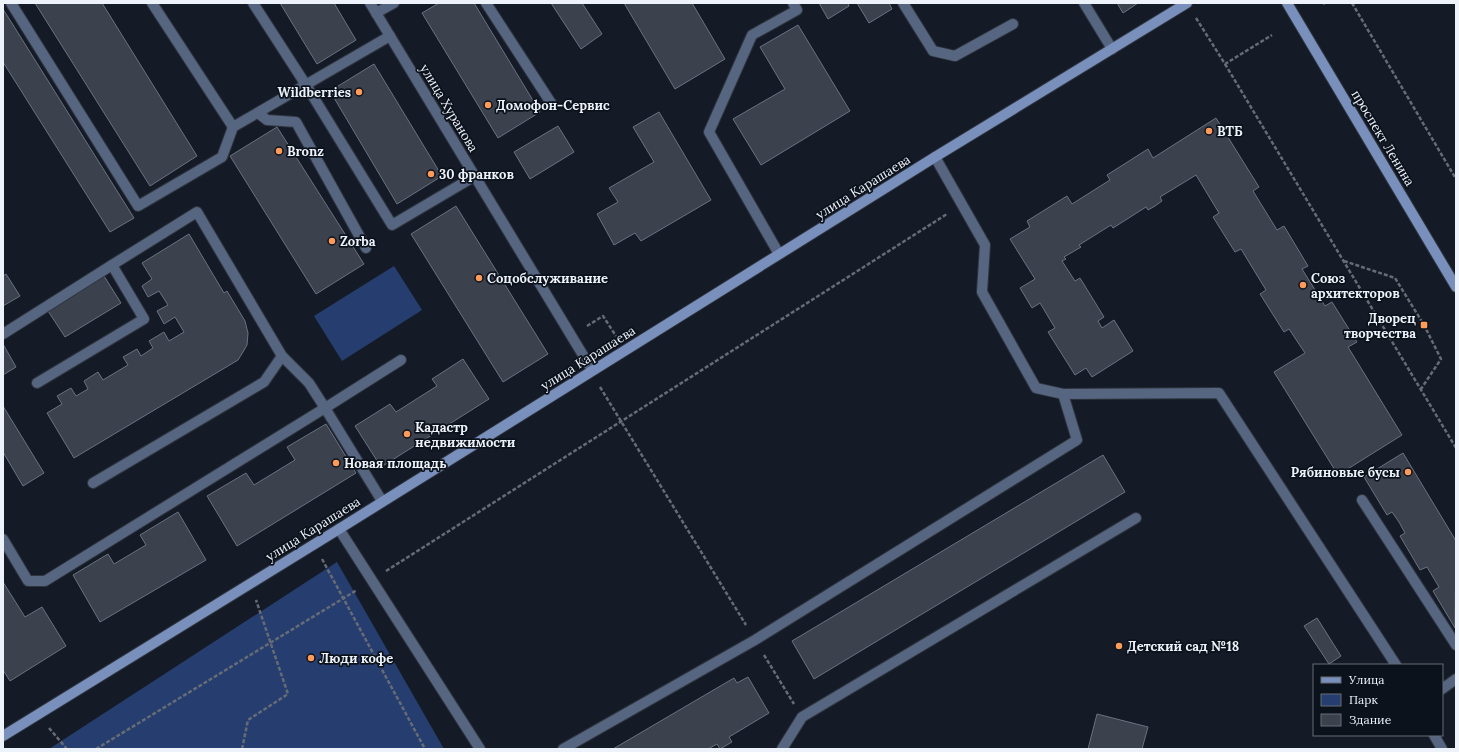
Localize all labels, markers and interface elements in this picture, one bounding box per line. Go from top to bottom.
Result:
street label: улица Хуранова [416,61,482,155]
place label: Wildberries [278,84,351,101]
marker: Wildberries [354,87,364,97]
street label: проспект Ленина [1348,87,1419,189]
place label: Домофон-Сервис [496,97,610,114]
marker: Домофон-Сервис [483,100,493,110]
place label: ВТБ [1217,123,1243,140]
marker: ВТБ [1204,126,1214,136]
place label: Bronz [287,143,324,160]
marker: Bronz [274,146,284,156]
street label: улица Карашаева [812,151,914,223]
place label: 30 франков [439,166,514,183]
marker: 30 франков [426,169,436,179]
place label: Zorba [340,233,376,250]
marker: Zorba [327,236,337,246]
place label: Соцобслуживание [487,270,608,287]
place label: Союз архитекторов [1311,270,1400,302]
marker: Соцобслуживание [474,273,484,283]
marker: Союз архитекторов [1298,280,1308,290]
place label: Дворец творчества [1344,310,1416,342]
marker: Дворец творчества [1419,320,1429,330]
street label: улица Карашаева [537,322,639,394]
place label: Кадастр недвижимости [415,419,516,451]
marker: Кадастр недвижимости [402,429,412,439]
place label: Новая площадь [344,455,447,472]
marker: Новая площадь [331,458,341,468]
place label: Рябиновые бусы [1291,464,1400,481]
marker: Рябиновые бусы [1403,467,1413,477]
street label: улица Карашаева [262,493,364,565]
place label: Детский сад №18 [1127,638,1239,655]
marker: Детский сад №18 [1114,641,1124,651]
place label: Люди кофе [319,650,393,667]
marker: Люди кофе [306,653,316,663]
legend [1313,664,1443,736]
text: Улица [1348,672,1385,687]
text: Парк [1349,692,1378,707]
text: Здание [1349,712,1392,727]

